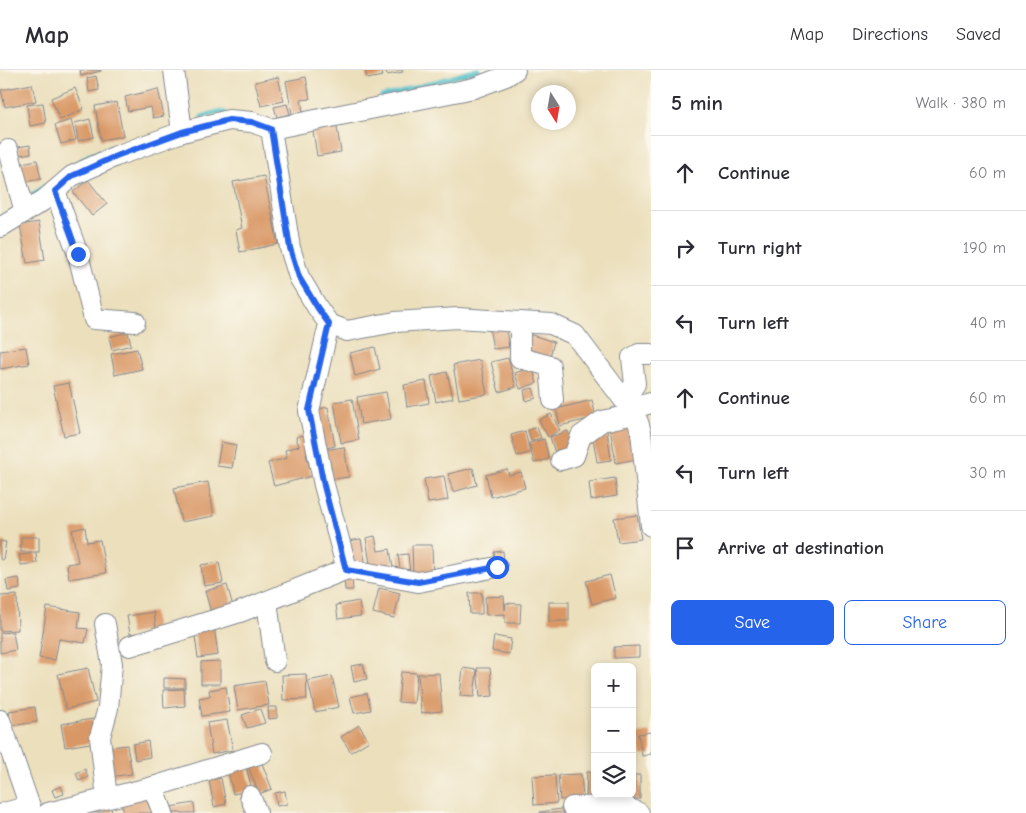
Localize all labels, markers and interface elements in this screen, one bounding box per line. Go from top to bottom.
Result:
text: Map [25,21,69,49]
text: Map [790,24,824,45]
text: Directions [852,24,928,45]
text: Saved [956,24,1001,45]
north arrow [531,85,576,130]
text: 5 min [671,91,723,115]
text: Walk · 380 m [916,94,1006,112]
icon: ahead [671,159,699,187]
text: Continue [718,162,790,184]
text: 60 m [969,164,1006,182]
icon: right [671,234,699,262]
text: Turn right [718,237,802,259]
text: 190 m [963,239,1006,257]
route end [67,243,90,266]
icon: left [671,309,699,337]
text: Turn left [718,312,789,334]
text: 40 m [970,314,1006,332]
icon: ahead [671,384,699,412]
text: Continue [718,387,790,409]
text: 60 m [969,389,1006,407]
icon: left [671,459,699,487]
text: Turn left [718,462,789,484]
text: 30 m [970,464,1006,482]
icon: arrive [671,534,699,562]
text: Arrive at destination [718,537,884,559]
route start [486,556,509,579]
button: Save [671,600,834,645]
button: Share [844,600,1006,645]
map controls [591,663,636,798]
button: + [591,663,636,708]
button: − [591,708,636,753]
button: layers [591,753,636,798]

